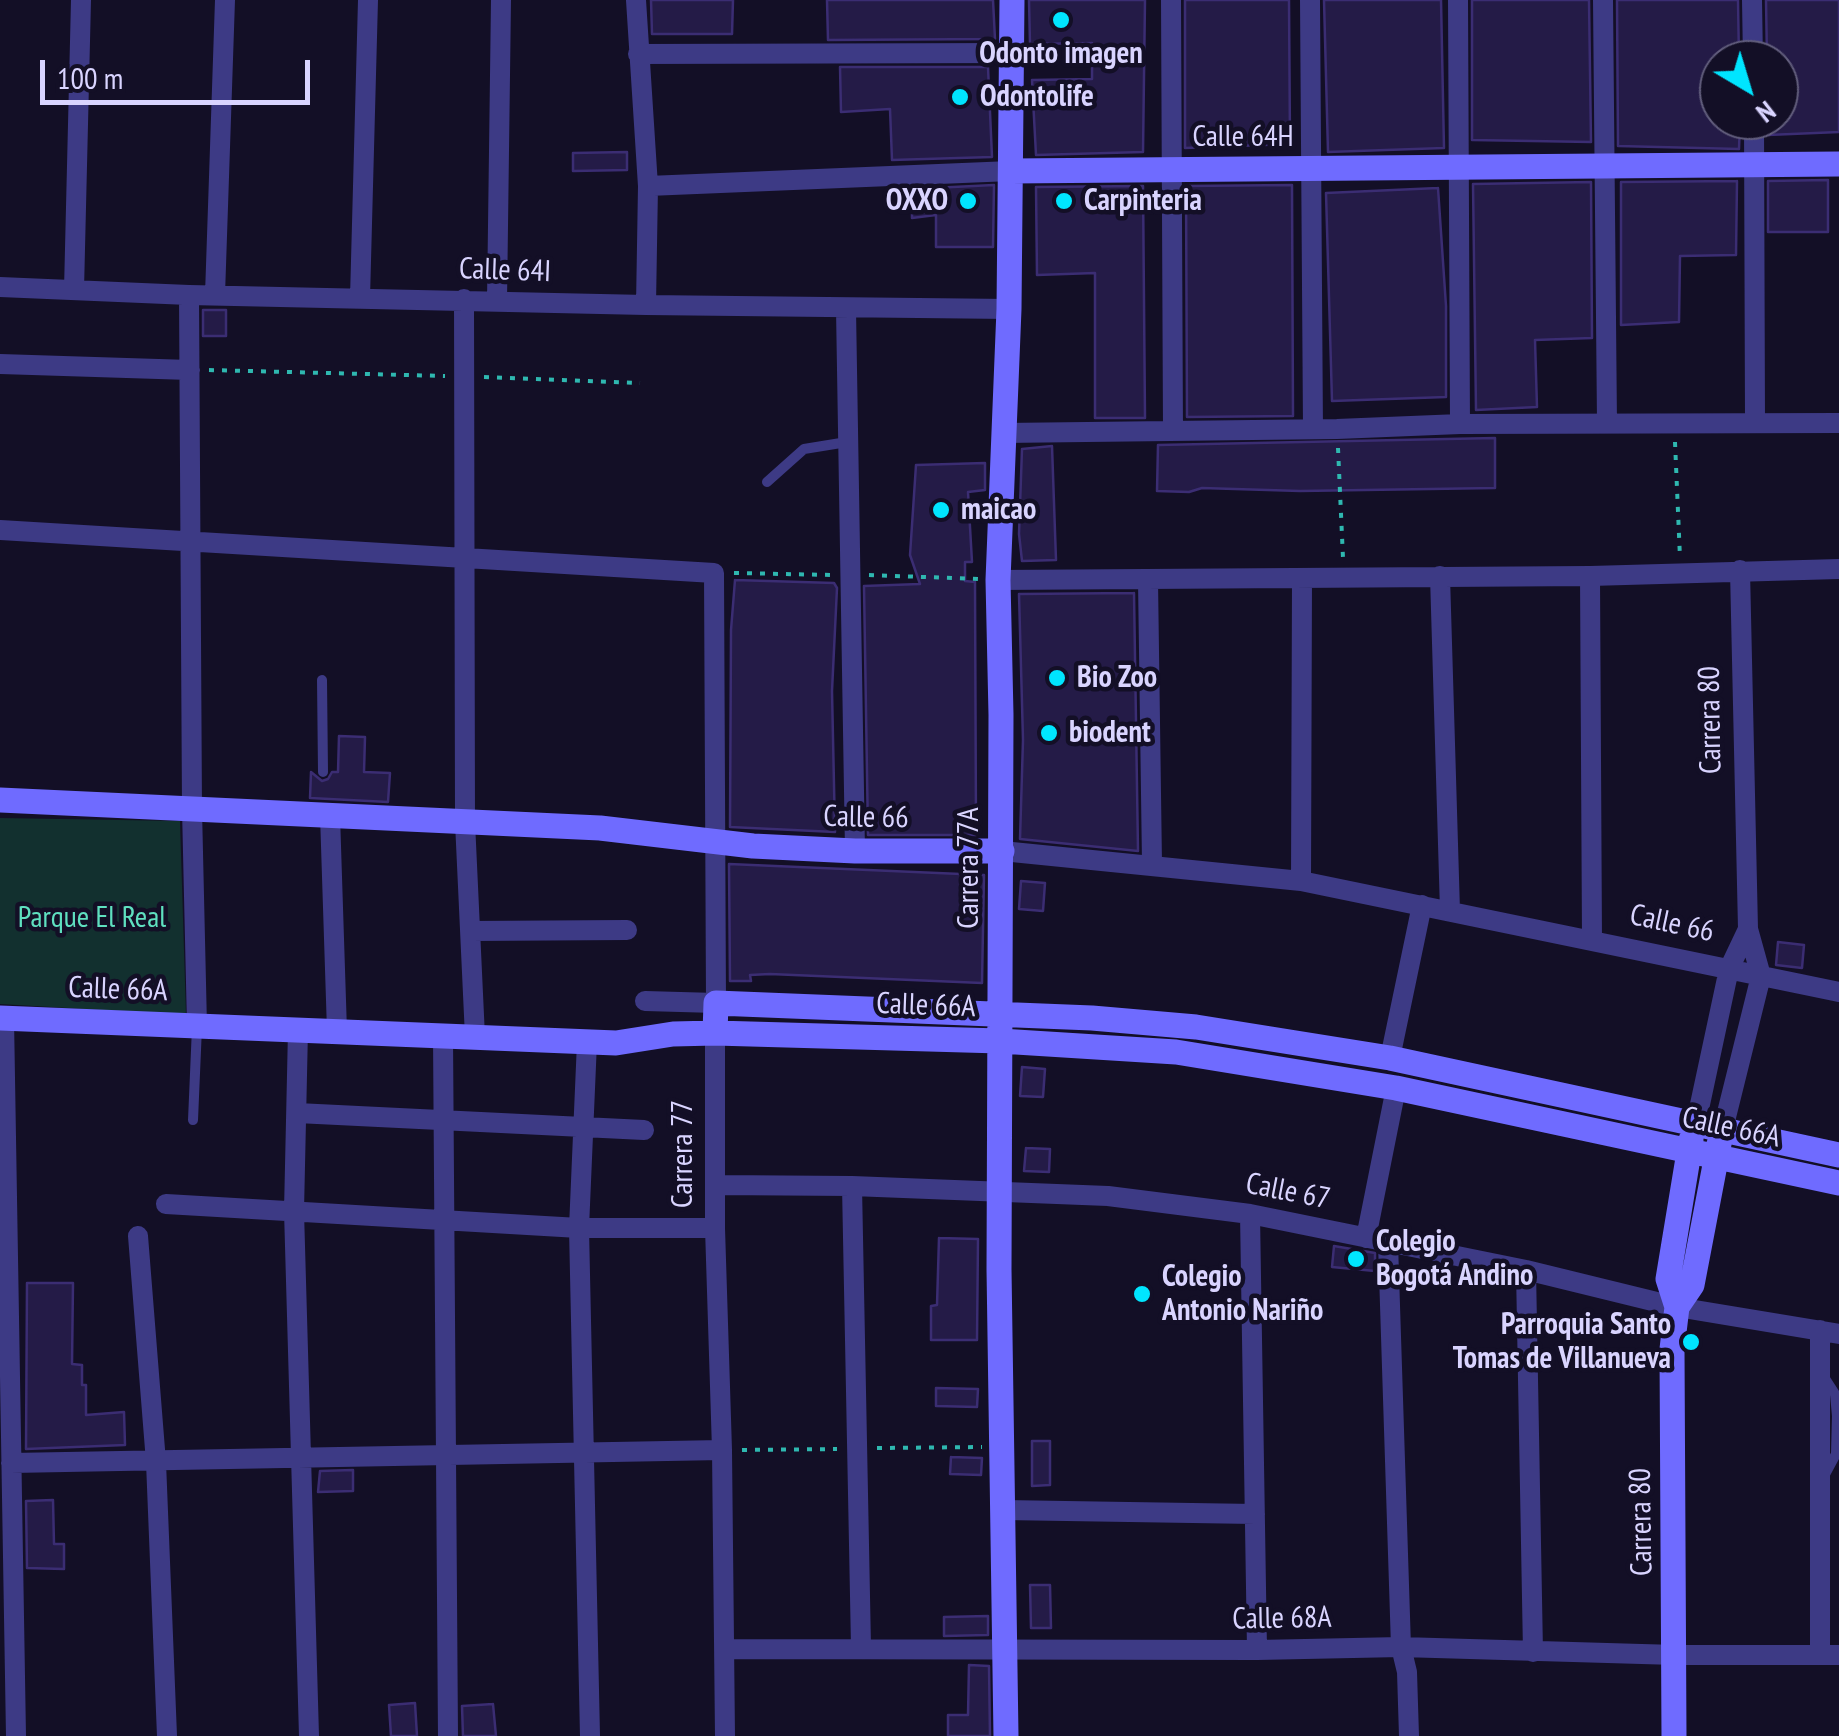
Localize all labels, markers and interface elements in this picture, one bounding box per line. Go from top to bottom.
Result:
marker: Odonto imagen [1050,9,1072,31]
place label: Odonto imagen [979,36,1143,72]
scale bar [45,40,315,102]
north arrow [1699,40,1799,140]
text: 100 m [57,58,123,97]
place label: Odontolife [980,79,1094,115]
marker: Odontolife [949,86,971,108]
text: N [1749,93,1784,132]
street label: Calle 64H [1192,119,1294,155]
place label: OXXO [886,183,948,219]
place label: Carpinteria [1084,183,1202,219]
marker: OXXO [957,190,979,212]
marker: Carpinteria [1053,190,1075,212]
street label: Calle 64I [458,251,552,291]
place label: maicao [961,492,1036,528]
marker: maicao [930,499,952,521]
place label: Bio Zoo [1077,660,1157,696]
street label: Carrera 80 [1692,666,1730,774]
marker: Bio Zoo [1046,667,1068,689]
place label: biodent [1069,715,1151,751]
marker: biodent [1038,722,1060,744]
street label: Calle 66 [823,799,909,837]
street label: Carrera 77A [951,807,987,929]
street label: Calle 66 [1627,898,1717,950]
park label: Parque El Real [18,900,166,936]
street label: Calle 66A [68,970,168,1010]
street label: Calle 66A [876,986,976,1026]
street label: Carrera 77 [665,1100,701,1208]
street label: Calle 66A [1679,1100,1783,1156]
street label: Calle 67 [1243,1166,1333,1218]
place label: Colegio Bogotá Andino [1376,1224,1533,1294]
marker: Colegio Bogotá Andino [1345,1248,1367,1270]
place label: Colegio Antonio Nariño [1162,1259,1323,1330]
marker: Colegio Antonio Nariño [1131,1283,1153,1305]
place label: Parroquia Santo Tomas de Villanueva [1453,1307,1671,1378]
marker: Parroquia Santo Tomas de Villanueva [1680,1331,1702,1353]
street label: Carrera 80 [1623,1468,1661,1576]
street label: Calle 68A [1232,1600,1332,1638]

